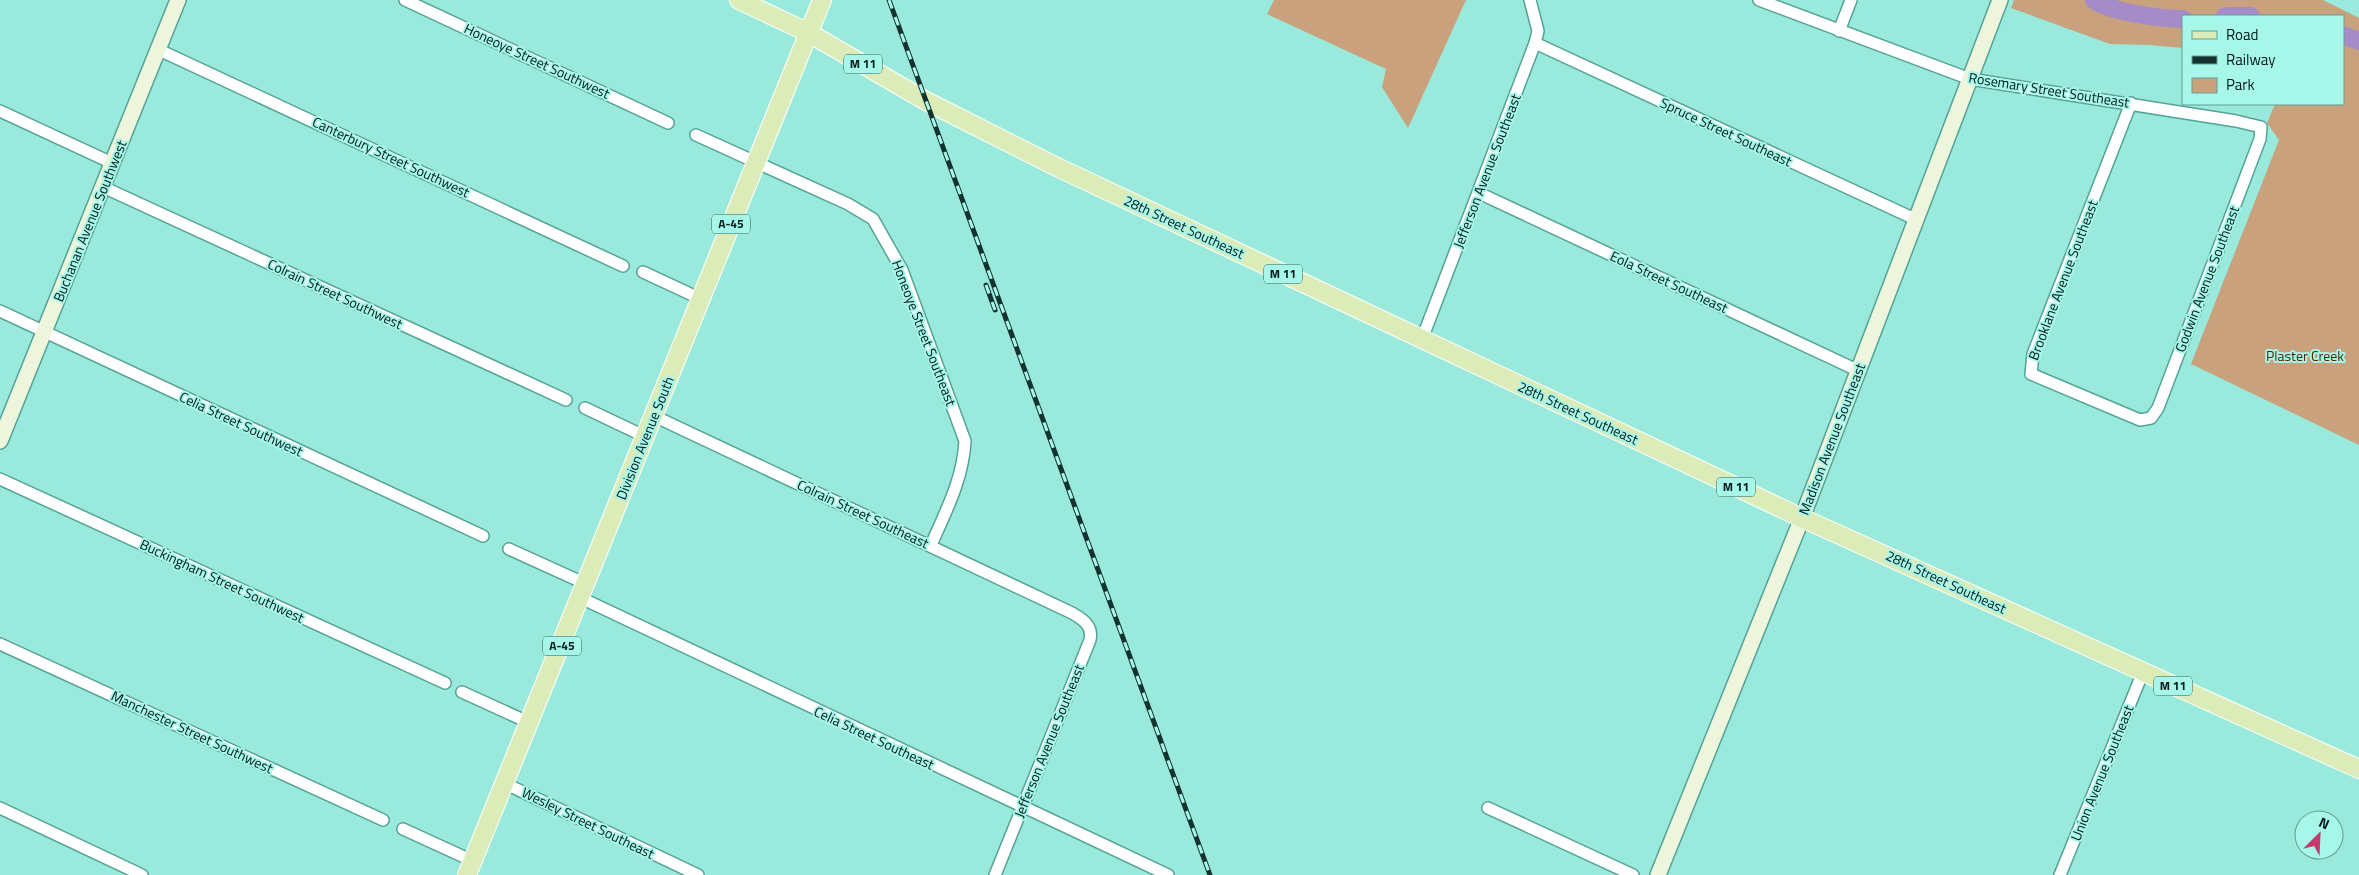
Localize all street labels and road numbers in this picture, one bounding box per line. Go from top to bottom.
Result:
street label: Honeoye Street Southwest [461,18,614,104]
road number: M 11 [844,54,882,74]
street label: Rosemary Street Southeast [1967,66,2131,113]
street label: Jefferson Avenue Southeast [1447,91,1526,251]
street label: Spruce Street Southeast [1657,92,1795,171]
street label: Canterbury Street Southwest [309,111,473,202]
street label: Buchanan Avenue Southwest [47,137,132,305]
street label: 28th Street Southeast [1121,189,1248,264]
street label: Brooklane Avenue Southeast [2022,197,2103,363]
street label: Godwin Avenue Southeast [2169,203,2244,355]
road number: A-45 [712,214,750,233]
street label: Eola Street Southeast [1607,245,1732,318]
street label: Colrain Street Southwest [264,253,406,334]
street label: Honeoye Street Southeast [887,257,962,409]
road number: M 11 [1264,264,1302,284]
street label: Madison Avenue Southeast [1793,360,1870,518]
street label: Division Avenue South [610,373,679,503]
street label: 28th Street Southeast [1515,375,1642,450]
street label: Celia Street Southwest [176,386,306,461]
street label: Colrain Street Southeast [794,474,933,553]
road number: M 11 [1717,478,1755,497]
street label: Buckingham Street Southwest [137,533,308,628]
street label: 28th Street Southeast [1883,544,2010,619]
road number: A-45 [543,636,581,656]
street label: Jefferson Avenue Southeast [1008,661,1089,821]
road number: M 11 [2154,676,2192,696]
street label: Manchester Street Southwest [108,685,277,778]
street label: Celia Street Southeast [811,700,938,775]
street label: Union Avenue Southeast [2065,702,2138,844]
street label: Wesley Street Southeast [518,781,658,864]

